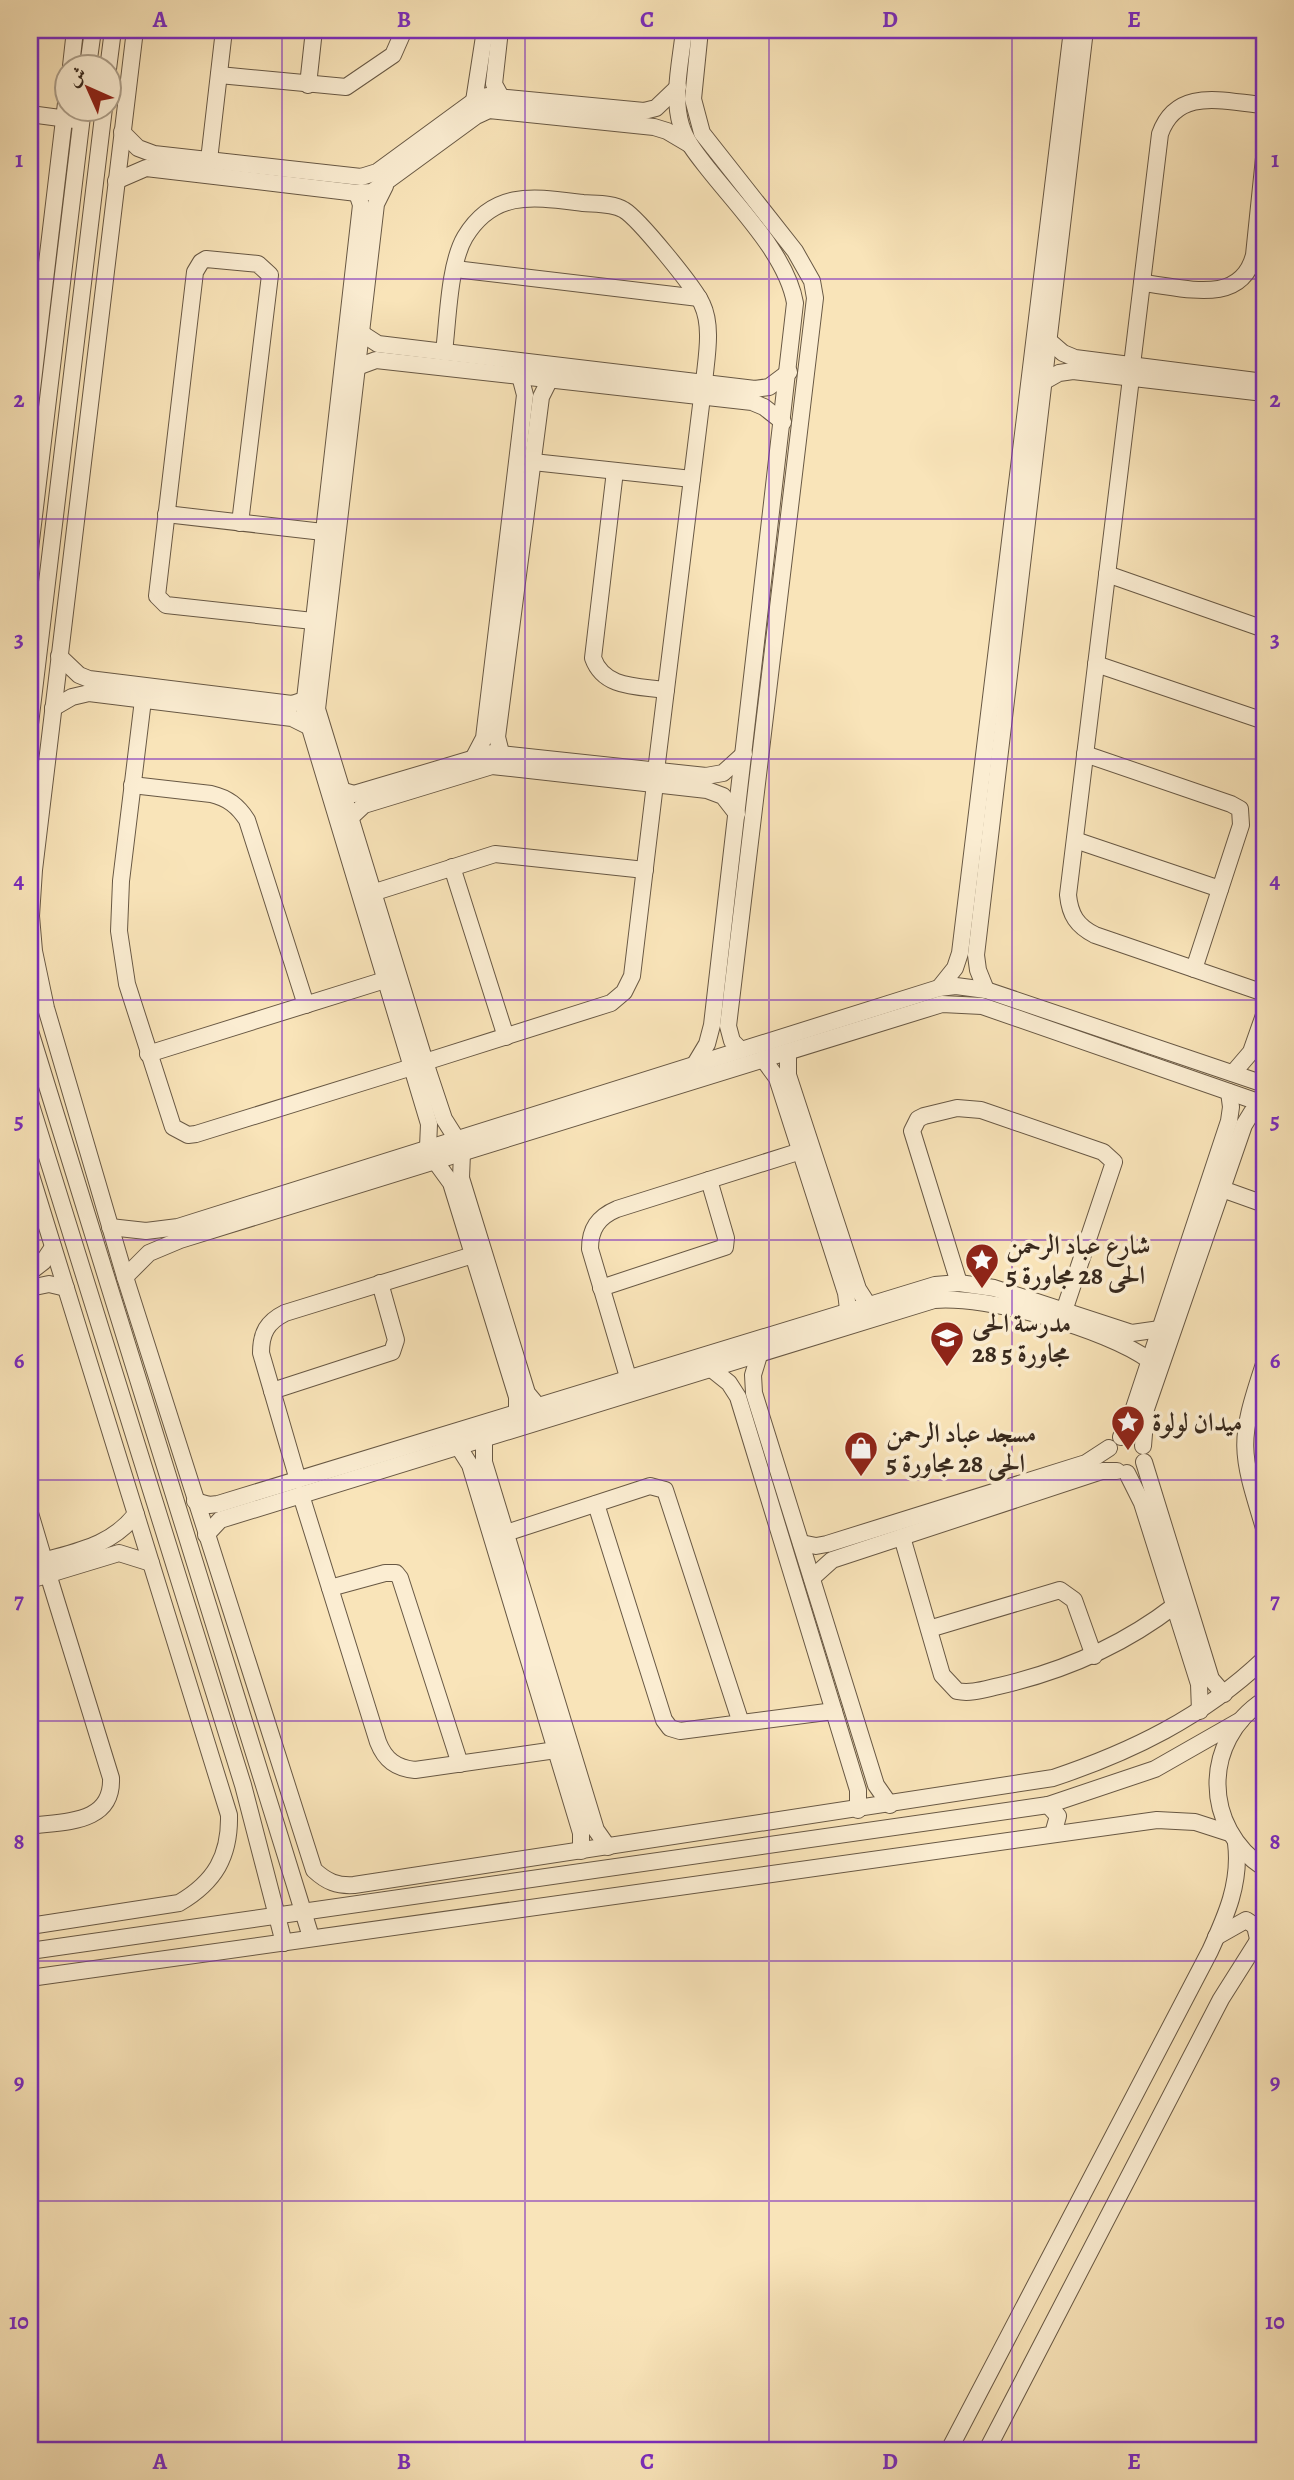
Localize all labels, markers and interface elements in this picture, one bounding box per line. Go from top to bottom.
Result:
text: A [152,4,168,35]
text: B [397,4,411,35]
text: C [640,4,654,35]
text: D [882,4,898,35]
text: E [1127,4,1141,35]
north arrow [52,52,122,122]
text: ش [61,61,93,93]
text: 1 [15,144,23,175]
text: 1 [1271,144,1279,175]
text: 2 [13,384,25,415]
text: 2 [1269,384,1281,415]
text: 3 [14,624,24,655]
text: 3 [1270,624,1280,655]
text: 4 [14,865,25,896]
text: 4 [1270,865,1281,896]
text: 5 [14,1105,24,1136]
text: 5 [1270,1105,1280,1136]
place label: شارع عباد الرحمن الحى 28 مجاورة 5 [1006,1228,1150,1293]
place icon: شارع عباد الرحمن الحى 28 مجاورة 5 [963,1241,1001,1290]
place label: مدرسة الحى 28 مجاورة 5 [972,1306,1071,1371]
school or university icon: مدرسة الحى 28 مجاورة 5 [928,1319,966,1368]
text: 6 [14,1345,25,1376]
text: 6 [1270,1345,1281,1376]
place icon: ميدان لولوة [1109,1403,1147,1452]
place label: ميدان لولوة [1152,1405,1242,1440]
place label: مسجد عباد الرحمن الحى 28 مجاورة 5 [886,1416,1036,1481]
shop icon: مسجد عباد الرحمن الحى 28 مجاورة 5 [842,1429,880,1478]
text: 7 [14,1585,24,1616]
text: 7 [1270,1585,1280,1616]
text: 8 [13,1826,25,1857]
text: 8 [1269,1826,1281,1857]
text: 9 [14,2066,24,2097]
text: 9 [1270,2066,1280,2097]
text: 10 [9,2306,29,2337]
text: 10 [1265,2306,1285,2337]
text: A [152,2446,168,2477]
text: B [397,2446,411,2477]
text: C [640,2446,654,2477]
text: D [882,2446,898,2477]
text: E [1127,2446,1141,2477]

